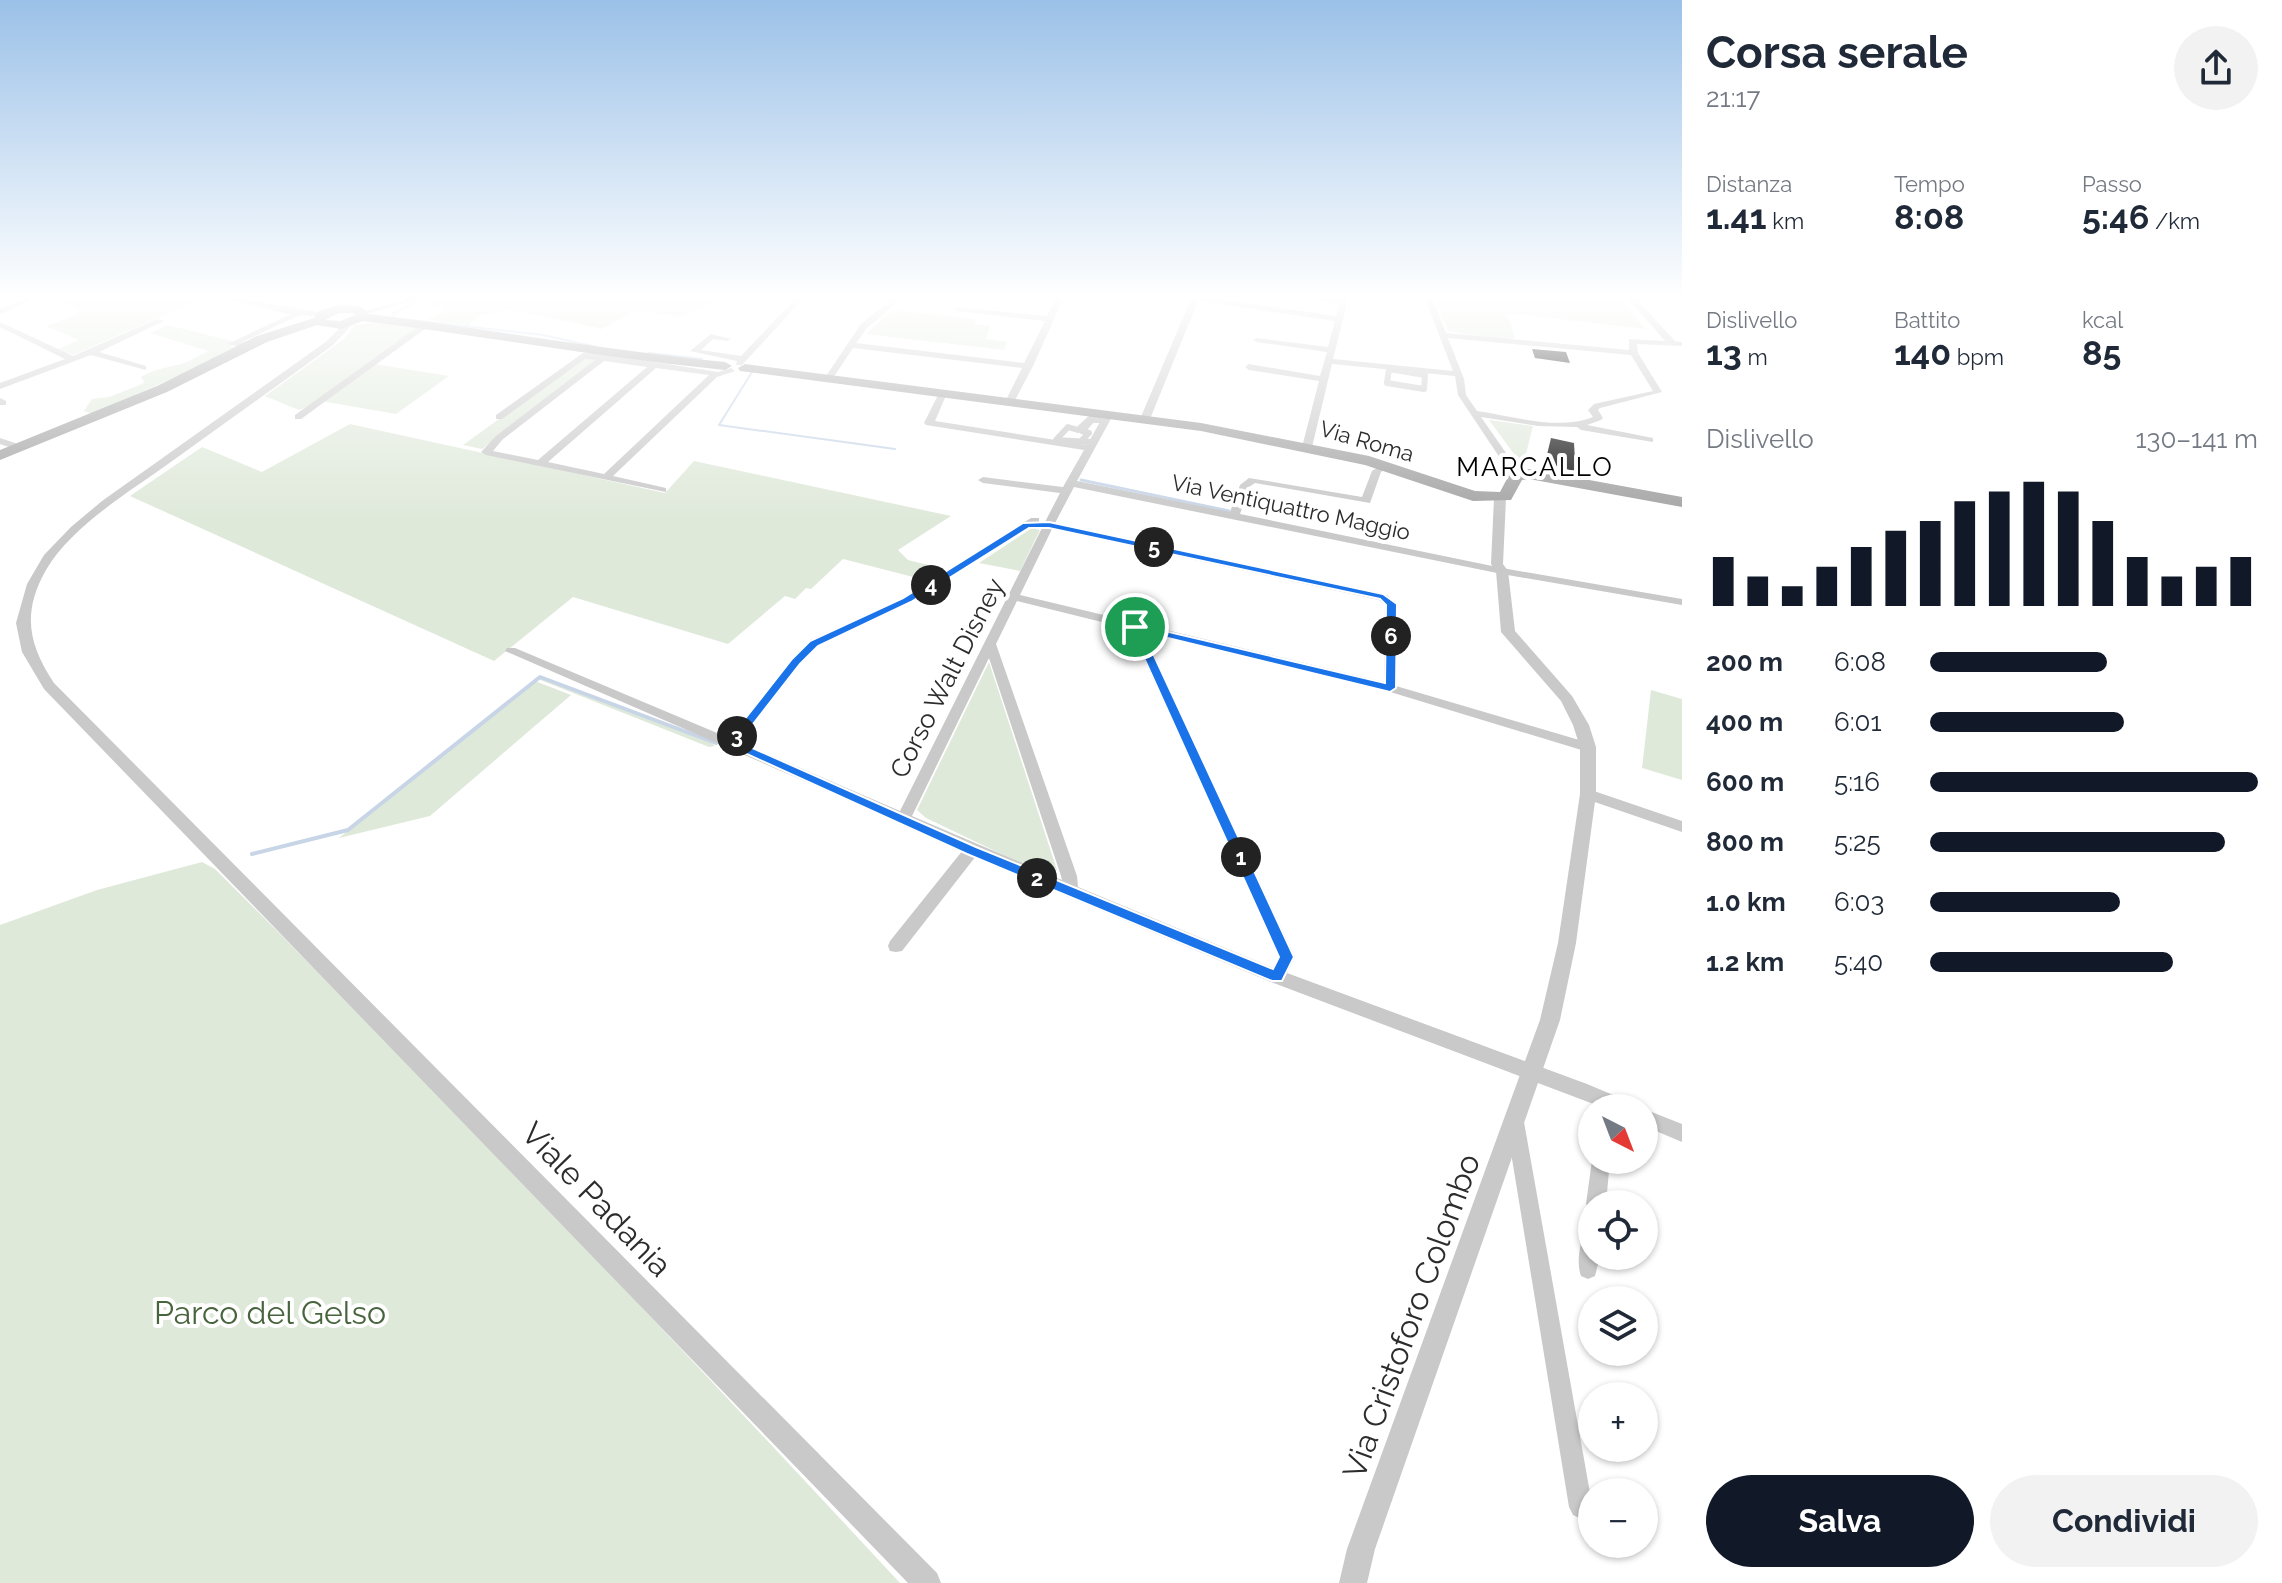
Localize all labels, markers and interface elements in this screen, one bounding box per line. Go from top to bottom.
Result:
button: share [2174,26,2258,110]
text: Corsa serale [1706,27,1968,78]
text: 21:17 [1706,83,1760,113]
text: Distanza [1706,171,1792,197]
text: Tempo [1894,171,1965,197]
text: Passo [2082,171,2142,197]
text: 1.41 [1706,197,1767,237]
text: 8:08 [1894,197,1964,237]
text: 5:46 [2082,197,2149,237]
text: km [1767,208,1804,234]
text: /km [2149,208,2200,234]
text: Dislivello [1706,307,1797,333]
text: Battito [1894,307,1960,333]
text: kcal [2082,307,2123,333]
text: 13 [1706,333,1742,373]
text: 140 [1894,333,1951,373]
text: 85 [2082,333,2121,373]
text: m [1742,344,1768,370]
text: bpm [1951,344,2004,370]
street label: Via Roma [1317,415,1417,467]
text: Dislivello [1706,424,1814,454]
text: 130–141 m [2135,424,2258,454]
district label: MARCALLO [1456,452,1614,482]
street label: Via Ventiquattro Maggio [1169,469,1413,545]
pin: 5 [1134,527,1174,567]
text: 5 [1148,534,1160,560]
pin: 4 [911,565,951,605]
text: 4 [925,572,937,598]
street label: Corso Walt Disney [884,573,1010,783]
pin [1101,593,1169,661]
icon: arrive [1113,605,1157,649]
pin: 6 [1371,616,1411,656]
text: 6 [1384,623,1398,649]
text: 200 m [1706,647,1783,677]
text: 6:08 [1834,647,1886,677]
text: 400 m [1706,707,1783,737]
text: 6:01 [1834,707,1882,737]
pin: 3 [717,716,757,756]
text: 3 [731,723,743,749]
text: 600 m [1706,767,1784,797]
text: 5:16 [1834,767,1880,797]
text: 800 m [1706,827,1784,857]
text: 5:25 [1834,827,1881,857]
pin: 1 [1221,837,1261,877]
text: 1 [1236,844,1246,870]
pin: 2 [1017,858,1057,898]
text: 2 [1031,865,1043,891]
text: 1.0 km [1706,887,1786,917]
text: 6:03 [1834,887,1884,917]
text: 1.2 km [1706,947,1784,977]
text: 5:40 [1834,947,1883,977]
north arrow [1578,1094,1658,1174]
map controls [1578,1094,1658,1558]
street label: Viale Padania [514,1114,680,1284]
street label: Via Cristoforo Colombo [1335,1148,1487,1484]
button: locate [1578,1190,1658,1270]
button: layers [1578,1286,1658,1366]
park label: Parco del Gelso [154,1294,386,1331]
button: + [1578,1382,1658,1462]
button: Salva [1706,1475,1974,1567]
button: Condividi [1990,1475,2258,1567]
button: − [1578,1478,1658,1558]

